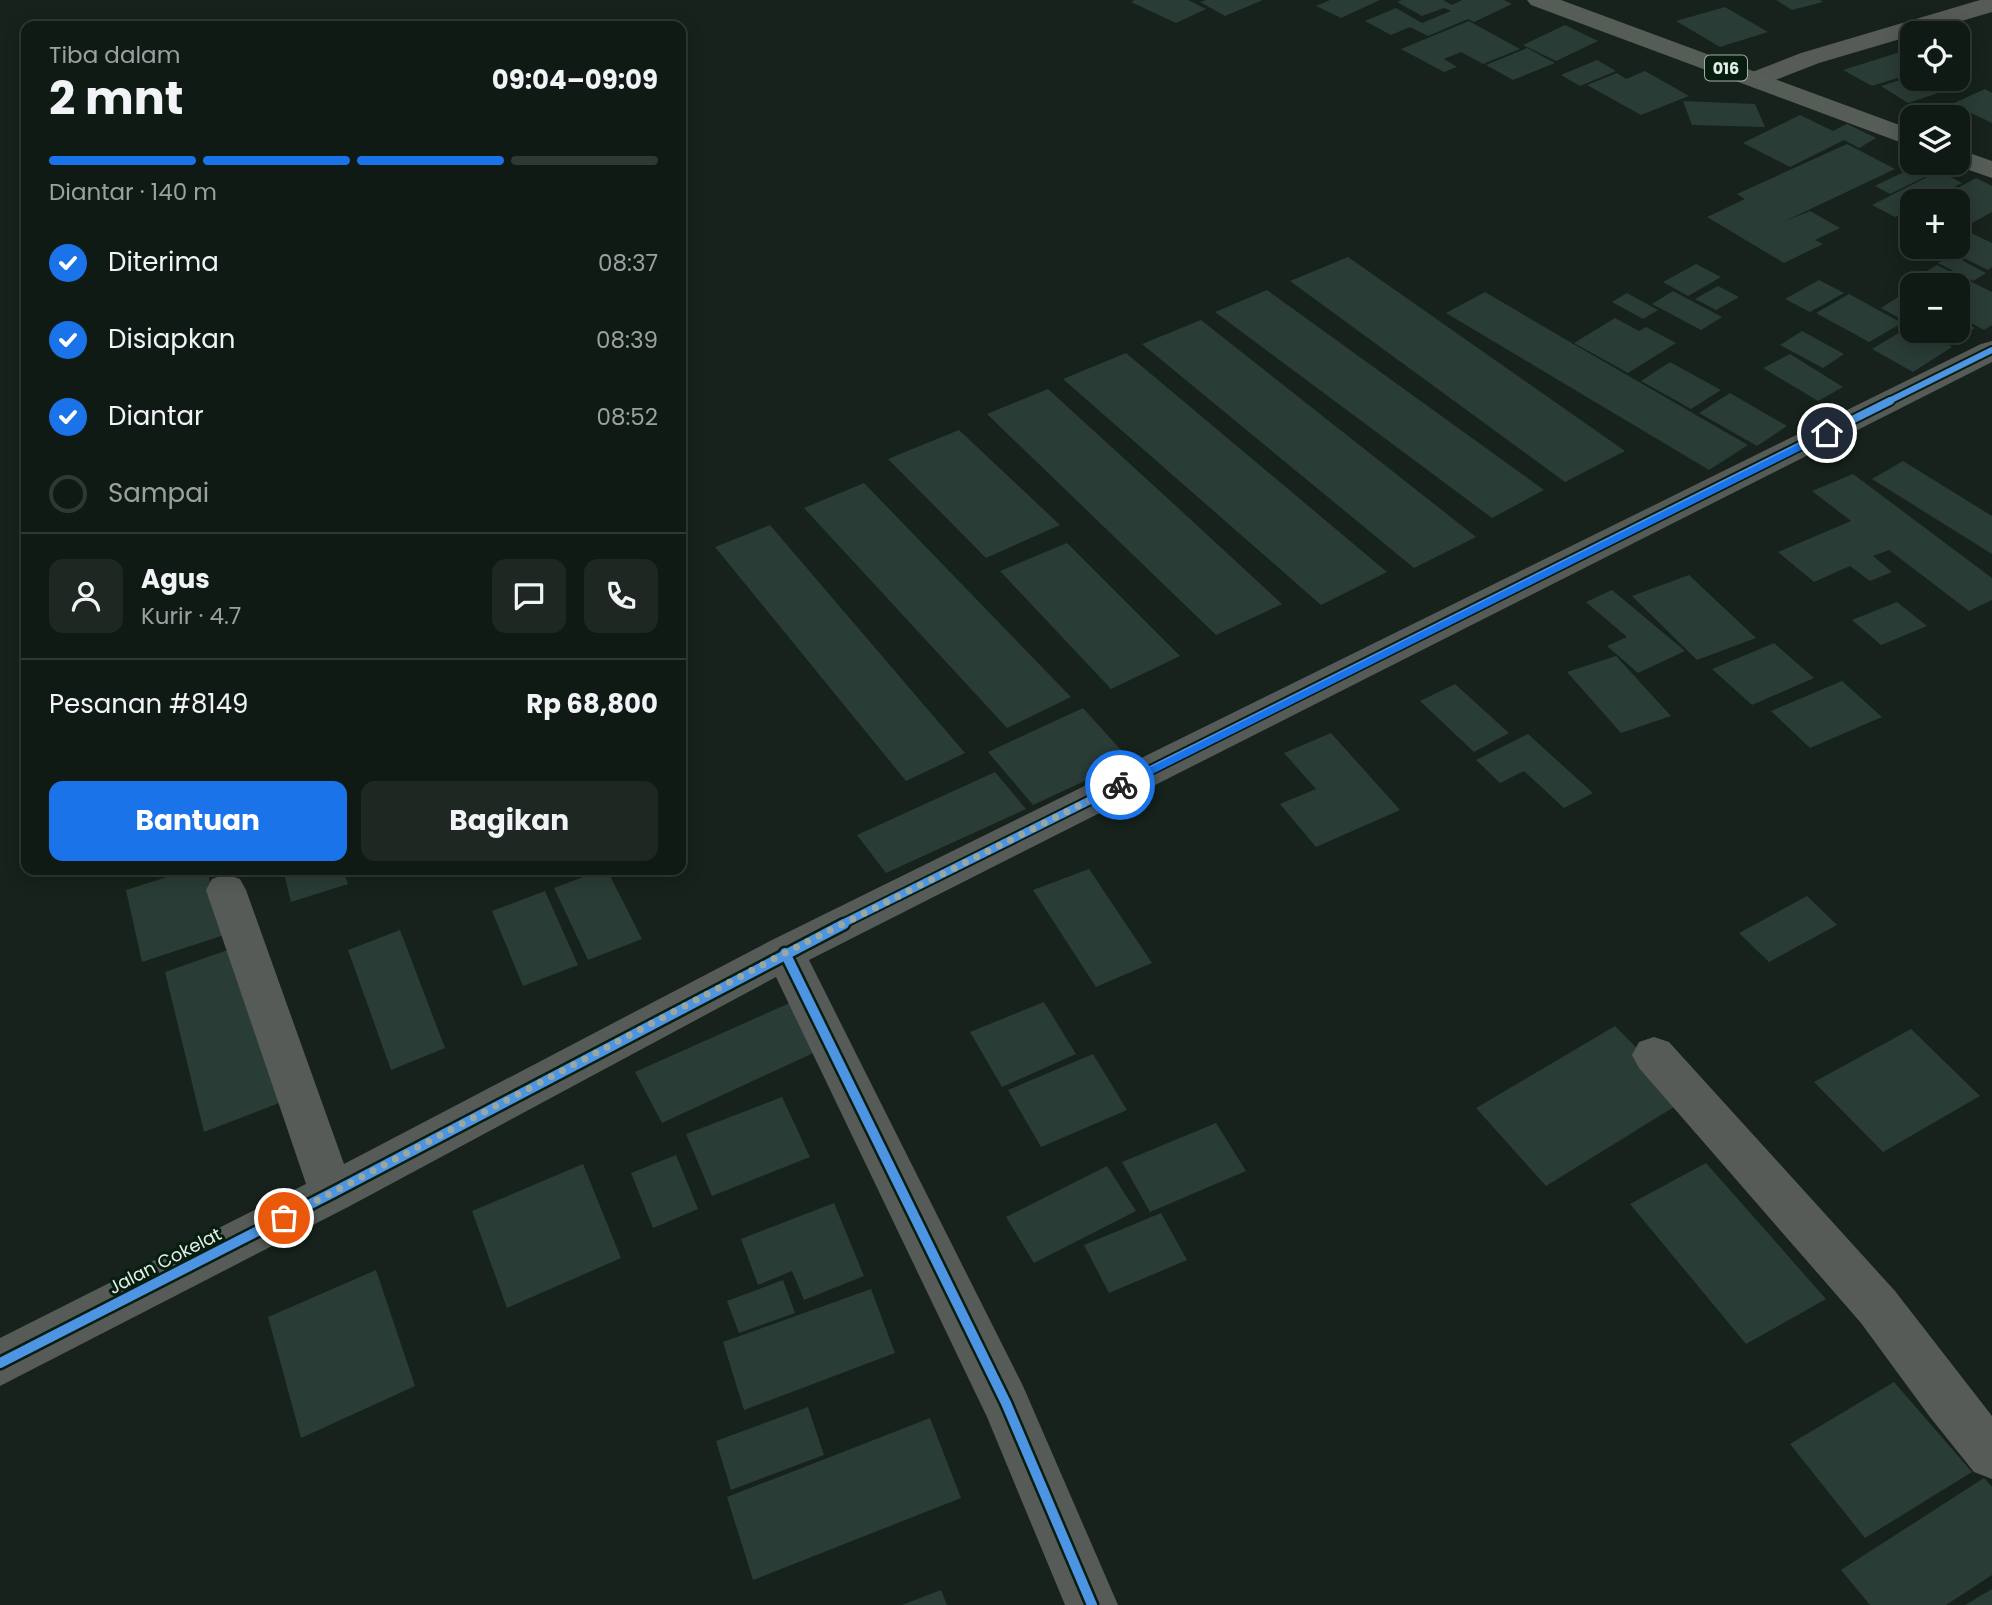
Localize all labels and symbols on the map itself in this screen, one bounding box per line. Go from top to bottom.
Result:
road number: 016 [1705,55,1747,80]
pin [1797,403,1857,463]
courier [1085,750,1155,820]
pin [254,1188,314,1248]
street label: Jalan Cokelat [104,1221,226,1300]

